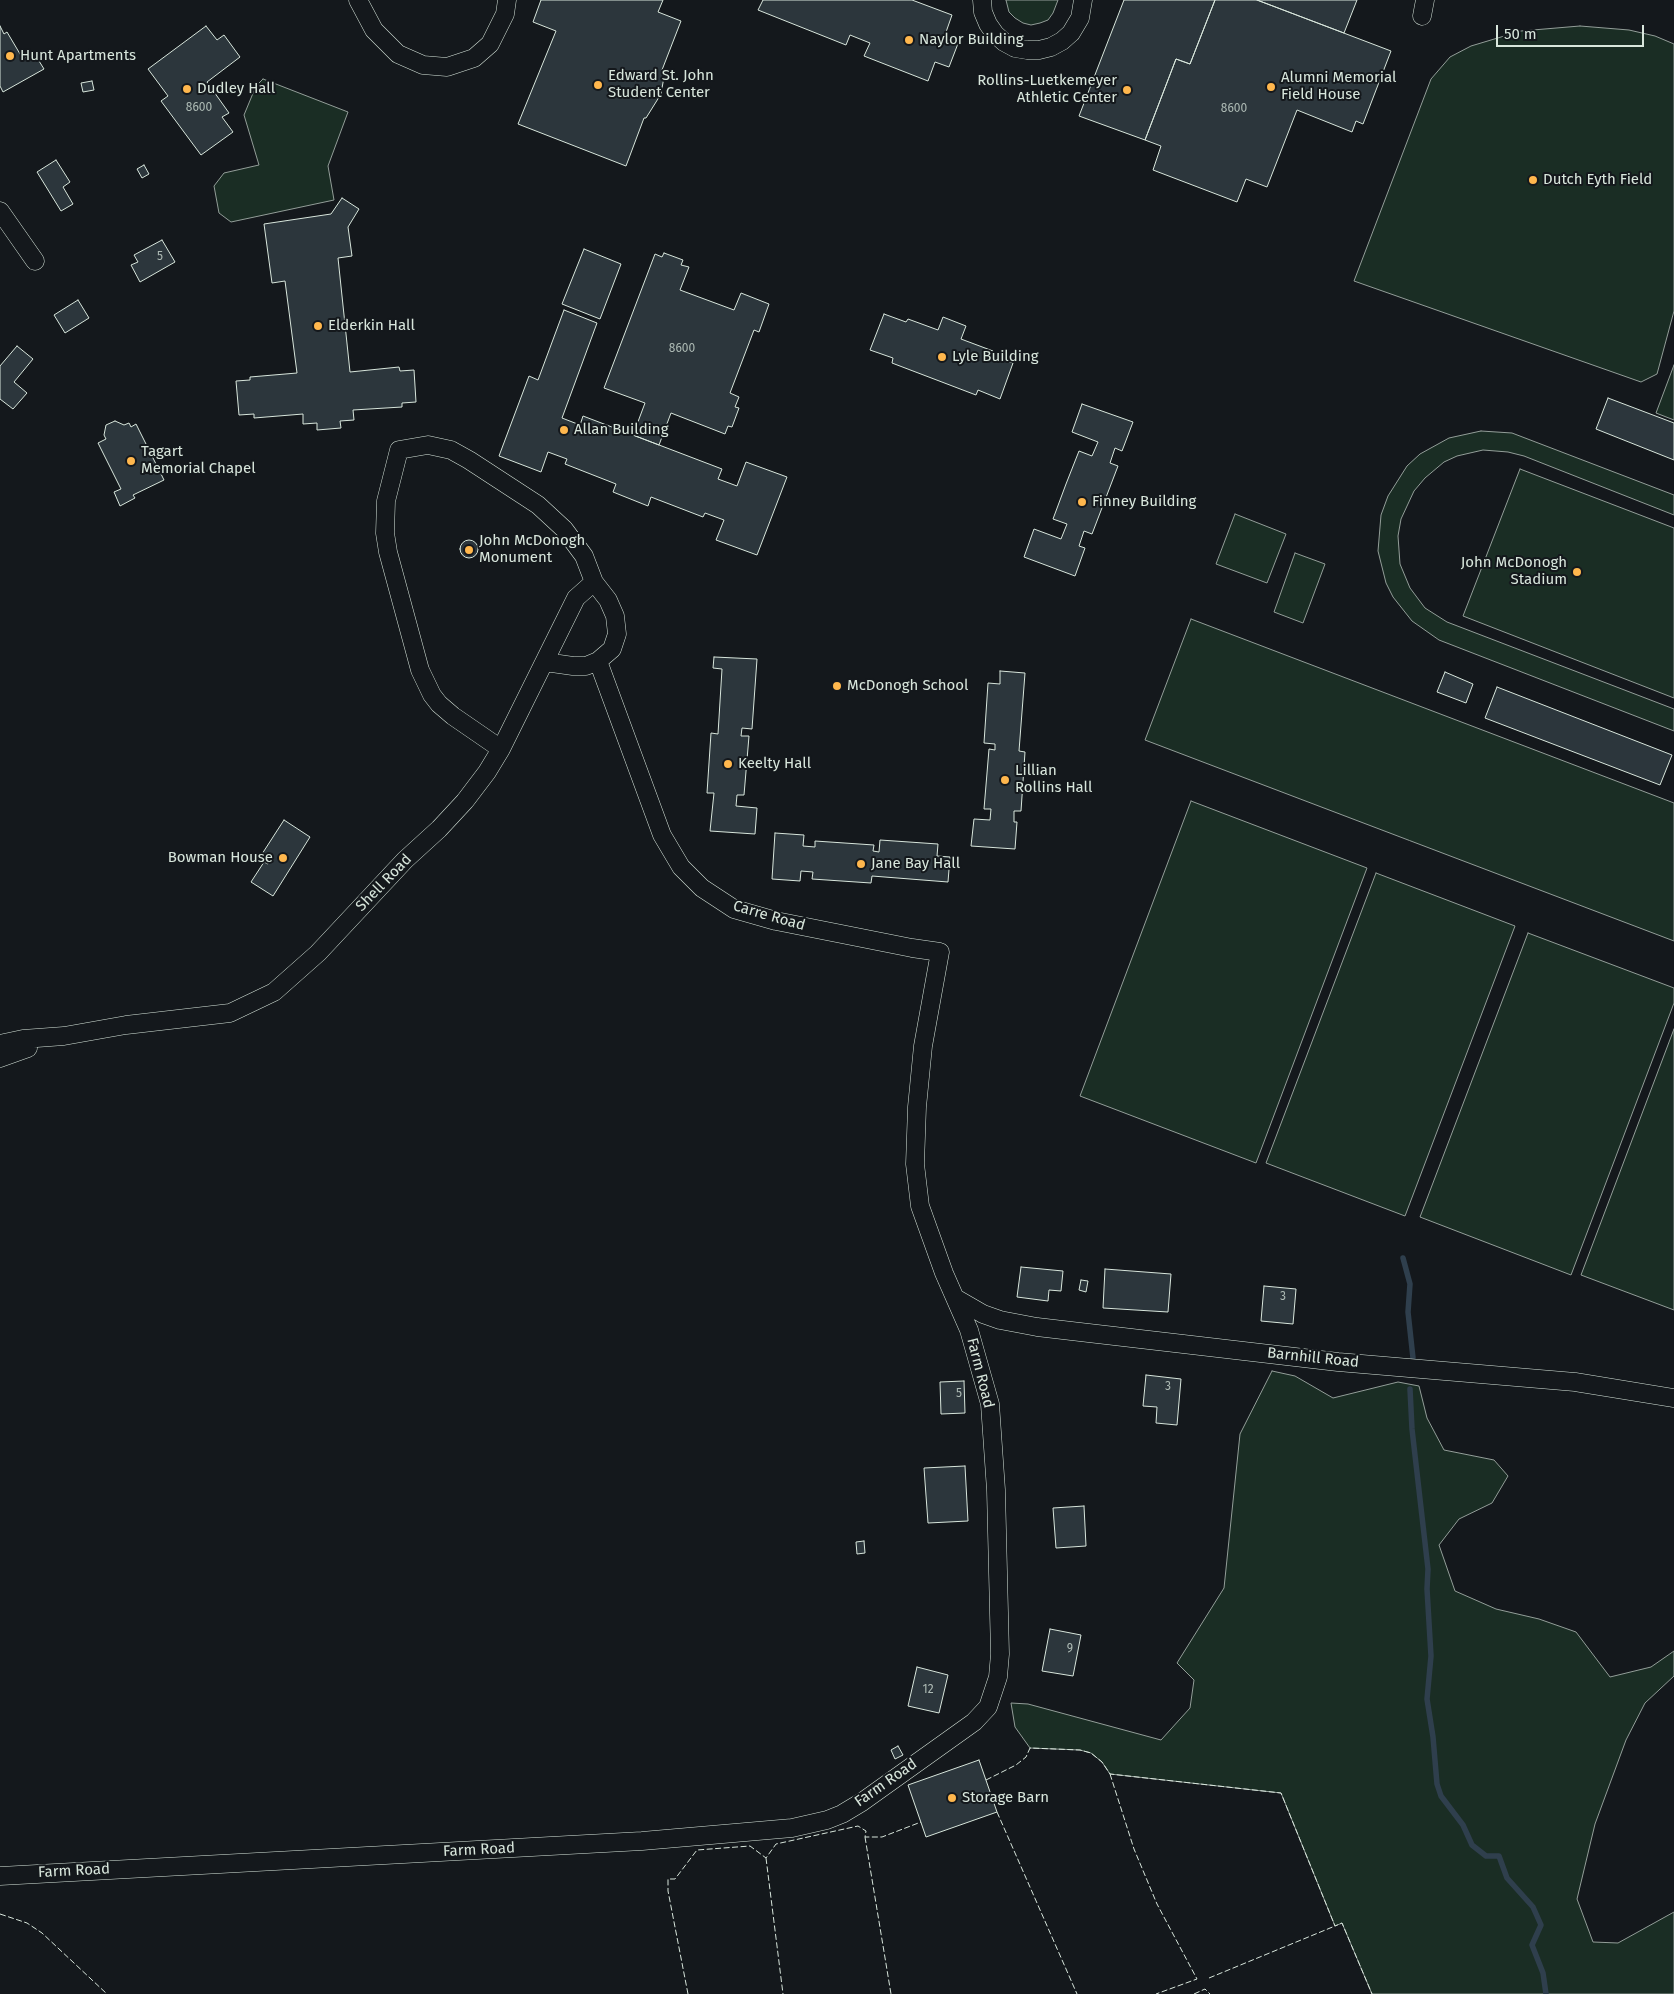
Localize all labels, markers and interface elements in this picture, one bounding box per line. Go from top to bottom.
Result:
scale bar [1499,15,1646,47]
text: 50 m [1504,25,1537,43]
place label: Naylor Building [919,31,1024,49]
marker: Naylor Building [903,34,915,46]
place label: Hunt Apartments [20,47,136,65]
marker: Hunt Apartments [4,50,16,62]
place label: Edward St. John Student Center [608,67,714,102]
place label: Alumni Memorial Field House [1281,69,1396,104]
place label: Rollins-Luetkemeyer Athletic Center [977,72,1117,107]
marker: Edward St. John Student Center [592,79,604,91]
place label: Dudley Hall [197,80,275,98]
marker: Alumni Memorial Field House [1265,81,1277,93]
marker: Dudley Hall [181,83,193,95]
marker: Rollins-Luetkemeyer Athletic Center [1121,84,1133,96]
house number: 8600 [186,101,212,115]
house number: 8600 [1221,102,1247,116]
place label: Dutch Eyth Field [1543,171,1652,189]
marker: Dutch Eyth Field [1527,174,1539,186]
house number: 5 [157,250,163,264]
place label: Elderkin Hall [328,317,415,335]
marker: Elderkin Hall [312,320,324,332]
house number: 8600 [669,342,695,356]
place label: Lyle Building [952,348,1038,366]
marker: Lyle Building [936,351,948,363]
place label: Allan Building [574,421,668,439]
marker: Allan Building [558,424,570,436]
place label: Tagart Memorial Chapel [141,443,256,478]
marker: Tagart Memorial Chapel [125,455,137,467]
place label: Finney Building [1092,493,1196,511]
marker: Finney Building [1076,496,1088,508]
place label: John McDonogh Monument [479,532,585,567]
marker: John McDonogh Monument [463,544,475,556]
place label: John McDonogh Stadium [1461,554,1567,589]
marker: John McDonogh Stadium [1571,566,1583,578]
place label: McDonogh School [847,677,968,695]
marker: McDonogh School [831,680,843,692]
place label: Keelty Hall [738,755,811,773]
marker: Keelty Hall [722,758,734,770]
place label: Lillian Rollins Hall [1015,762,1092,797]
marker: Lillian Rollins Hall [999,774,1011,786]
place label: Bowman House [168,849,273,867]
street label: Shell Road [352,851,416,915]
marker: Bowman House [277,852,289,864]
place label: Jane Bay Hall [871,855,960,873]
marker: Jane Bay Hall [855,858,867,870]
street label: Carre Road [731,897,807,935]
house number: 3 [1280,1290,1286,1304]
street label: Farm Road [963,1336,997,1410]
street label: Barnhill Road [1266,1344,1360,1372]
house number: 3 [1165,1380,1171,1394]
house number: 5 [956,1387,962,1401]
house number: 9 [1067,1642,1073,1656]
house number: 12 [922,1683,934,1697]
street label: Farm Road [851,1755,921,1811]
place label: Storage Barn [962,1789,1049,1807]
marker: Storage Barn [946,1792,958,1804]
street label: Farm Road [443,1839,515,1861]
street label: Farm Road [38,1860,110,1882]

